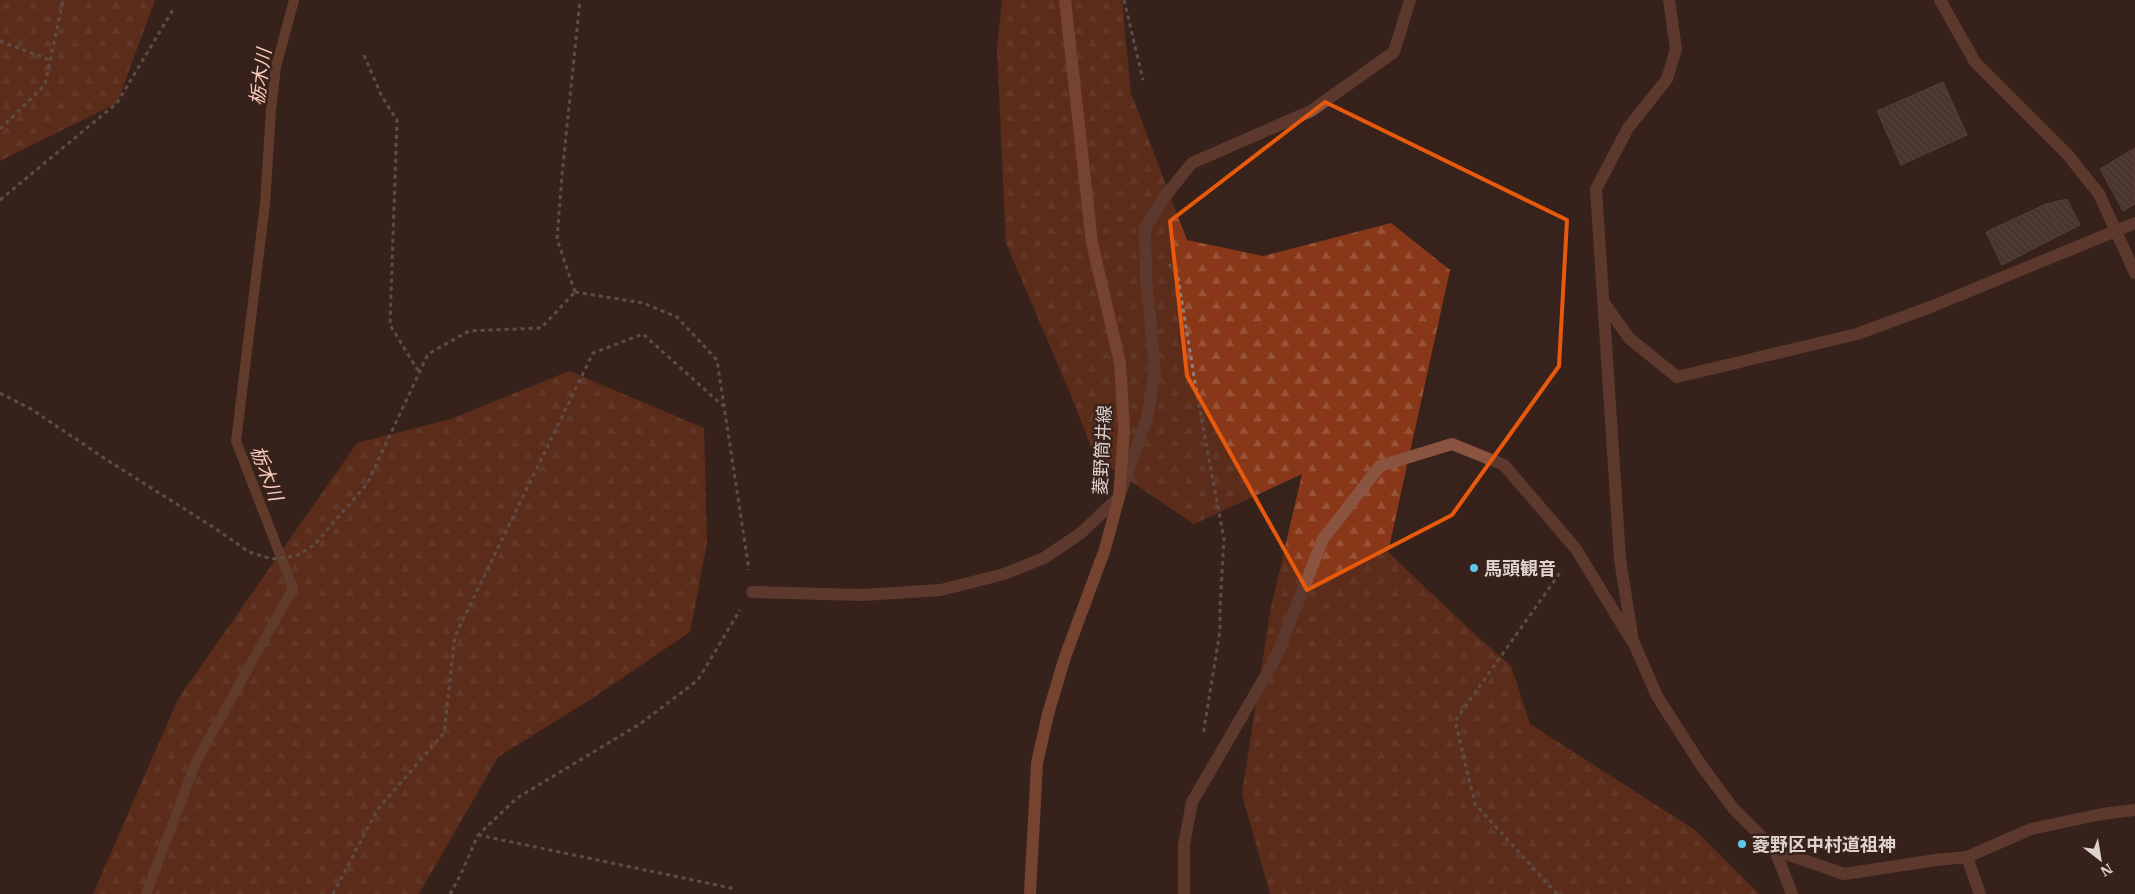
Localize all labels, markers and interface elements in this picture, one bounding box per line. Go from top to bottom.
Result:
water label: 栃木川 [244,45,276,107]
street label: 菱野筒井線 [1088,404,1116,496]
water label: 栃木川 [246,442,289,506]
place label: 馬頭観音 [1484,557,1556,580]
marker: 馬頭観音 [1468,562,1480,574]
place label: 菱野区中村道祖神 [1752,833,1896,856]
north arrow [2075,834,2125,884]
marker: 菱野区中村道祖神 [1736,838,1748,850]
text: N [2097,860,2116,881]

